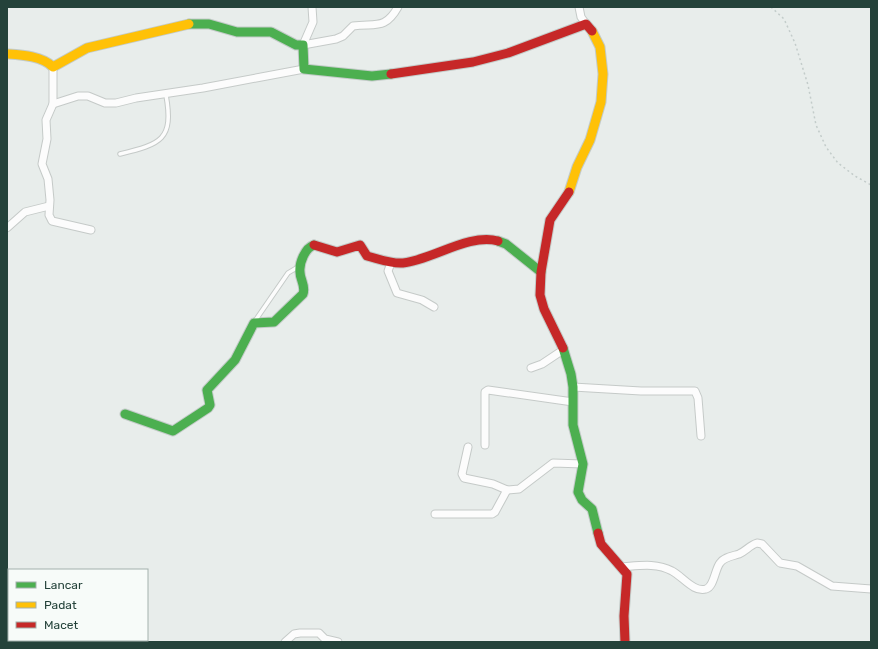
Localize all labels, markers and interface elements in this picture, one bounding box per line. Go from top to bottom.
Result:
legend [8,569,148,641]
text: Lancar [44,578,83,592]
text: Padat [44,598,77,612]
text: Macet [44,618,78,632]

